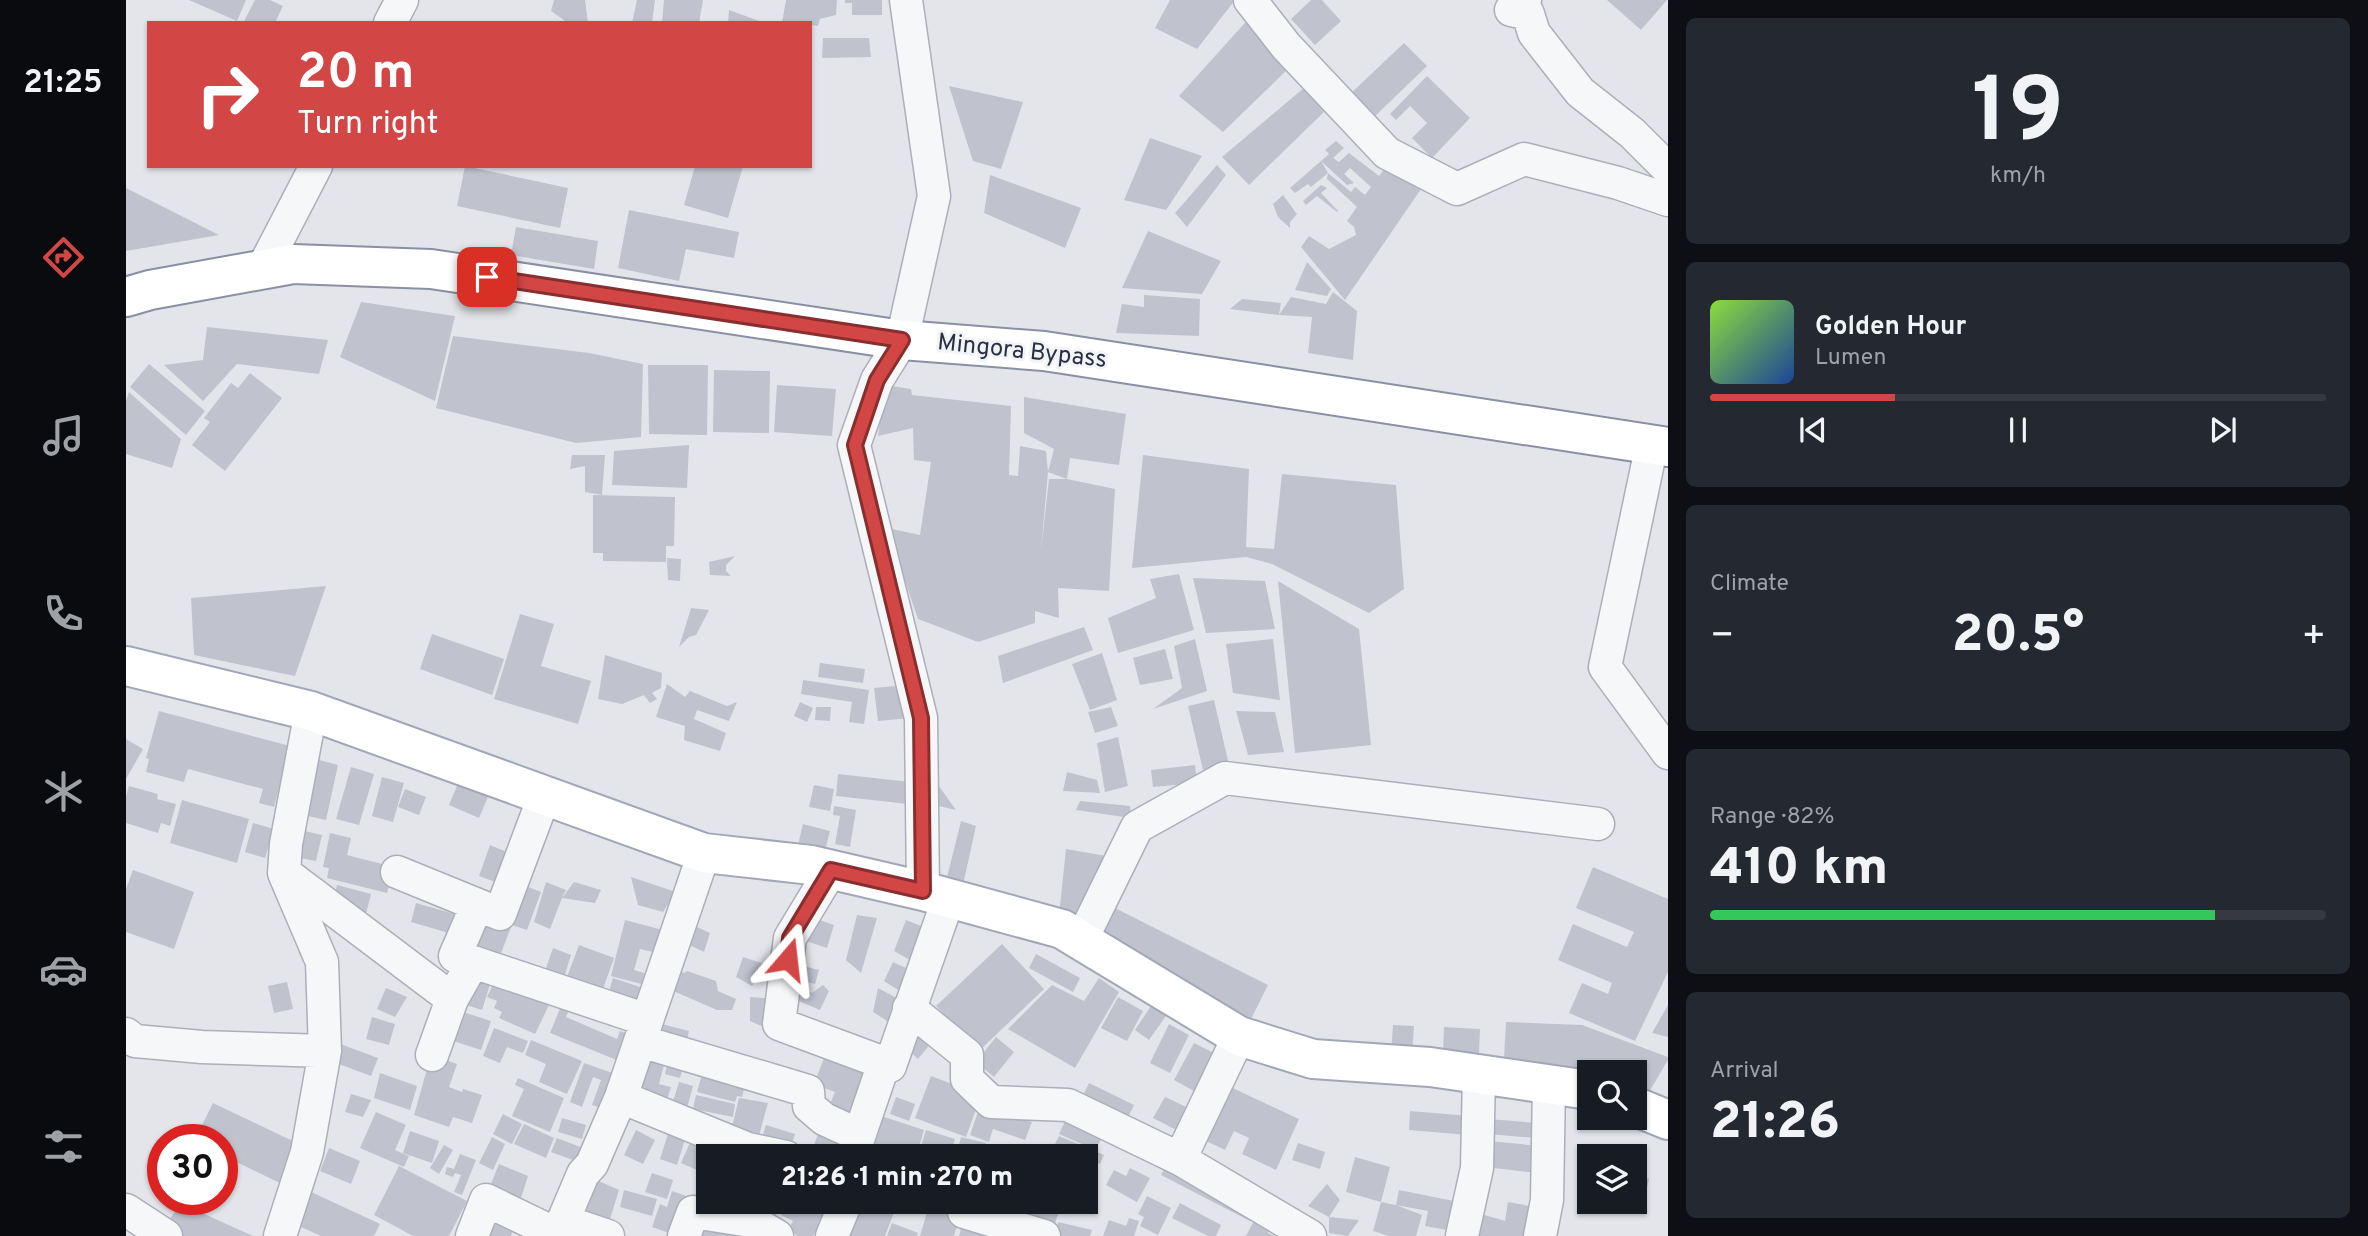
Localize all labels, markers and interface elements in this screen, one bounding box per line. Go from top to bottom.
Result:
text: 20 m [297,44,414,106]
icon: right [182,49,273,140]
text: 19 [1972,59,2064,174]
text: 21:25 [23,64,103,104]
text: Turn right [297,105,439,145]
text: km/h [1990,162,2046,191]
icon: directions [39,233,88,282]
pin [457,247,517,307]
icon: arrive [468,258,506,296]
text: Golden Hour [1815,311,1966,344]
street label: Mingora Bypass [936,328,1108,376]
text: Lumen [1815,344,1886,373]
icon: music [39,411,88,460]
icon: previous [1794,411,1832,449]
icon: pause [1999,411,2037,449]
icon: next [2204,411,2242,449]
text: Climate [1710,570,1789,599]
icon: phone [39,589,88,638]
text: 20.5° [1952,604,2084,670]
text: − [1710,613,1735,662]
text: + [2301,613,2326,662]
icon: climate [39,767,88,816]
text: Range · 82% [1710,803,1834,832]
text: 410 km [1710,837,1888,903]
position arrow [751,922,825,996]
icon: car [39,945,88,994]
text: Arrival [1710,1057,1779,1086]
map controls [1577,1060,1647,1214]
button: search [1577,1060,1647,1130]
text: 21:26 [1710,1091,1840,1157]
icon: filters [39,1122,88,1171]
speed limit sign: 30 [147,1124,238,1215]
button: layers [1577,1144,1647,1214]
text: 21:26 · 1 min · 270 m [781,1162,1013,1195]

